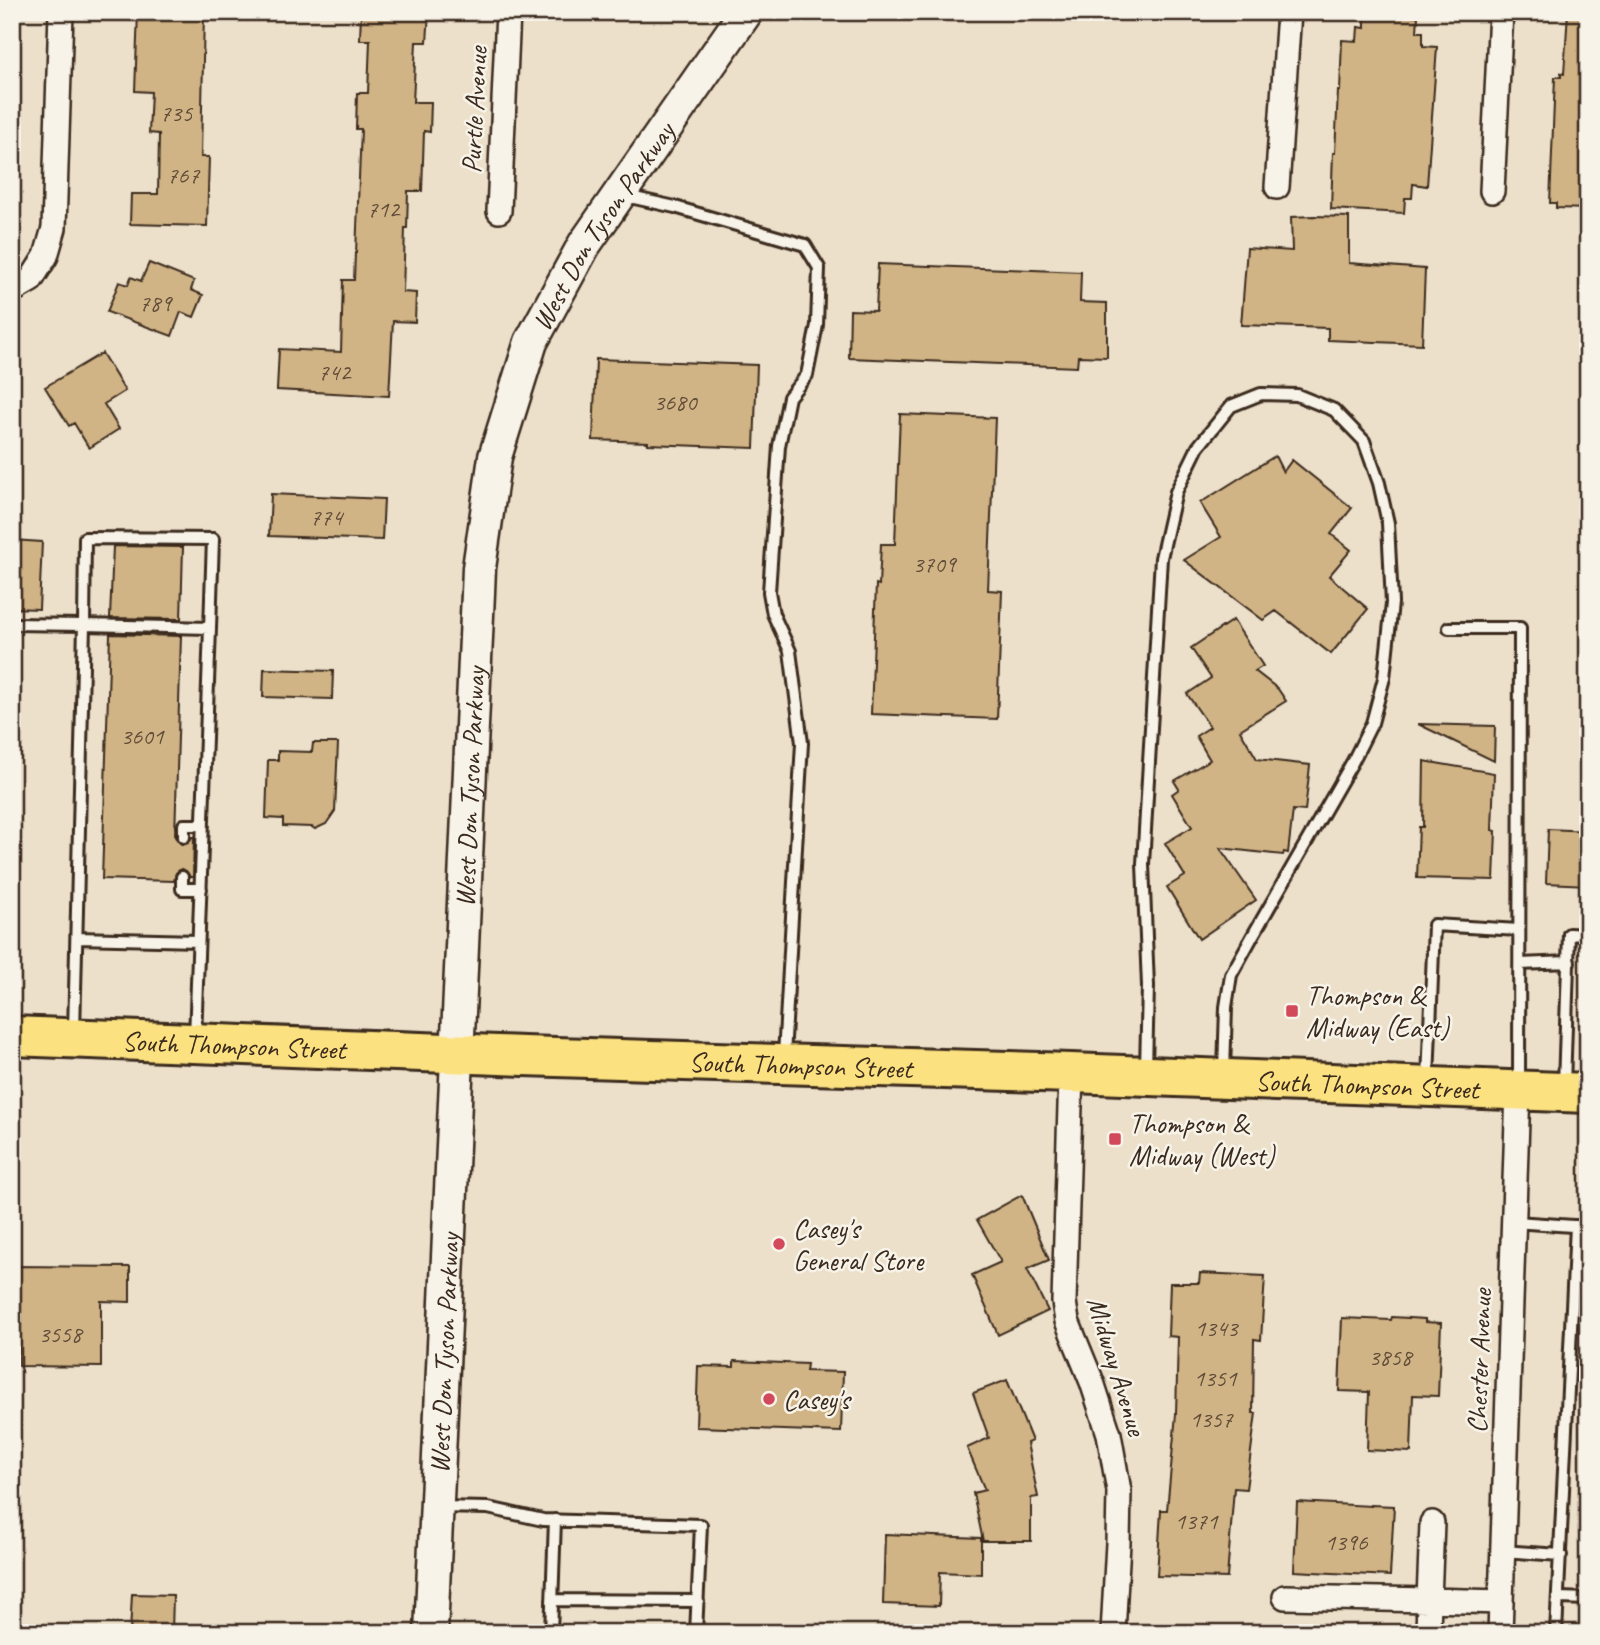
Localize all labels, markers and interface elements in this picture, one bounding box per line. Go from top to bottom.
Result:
street label: Purtle Avenue [453,44,495,174]
house number: 735 [160,98,193,128]
street label: West Don Tyson Parkway [523,113,683,336]
house number: 767 [167,160,200,190]
house number: 712 [367,194,401,224]
house number: 789 [139,288,173,318]
house number: 742 [318,357,352,387]
house number: 3680 [653,387,699,417]
house number: 774 [310,502,344,532]
house number: 3709 [912,549,958,579]
street label: West Don Tyson Parkway [446,664,492,908]
house number: 3601 [120,721,165,751]
place label: Thompson & Midway (East) [1306,978,1451,1045]
marker: Thompson & Midway (East) [1284,1003,1300,1019]
street label: South Thompson Street [122,1023,349,1067]
street label: South Thompson Street [688,1044,915,1086]
street label: South Thompson Street [1255,1063,1482,1106]
place label: Thompson & Midway (West) [1129,1106,1276,1173]
marker: Thompson & Midway (West) [1107,1131,1123,1147]
place label: Casey's General Store [793,1211,925,1278]
street label: West Don Tyson Parkway [421,1230,467,1474]
marker: Casey's General Store [771,1236,787,1252]
street label: Chester Avenue [1459,1286,1499,1434]
street label: Midway Avenue [1079,1292,1155,1441]
house number: 1343 [1194,1313,1240,1343]
house number: 3558 [38,1319,84,1349]
house number: 3858 [1368,1342,1414,1372]
house number: 1351 [1193,1363,1238,1393]
place label: Casey's [783,1382,852,1417]
marker: Casey's [761,1391,777,1407]
house number: 1357 [1189,1404,1234,1434]
house number: 1371 [1174,1506,1219,1536]
house number: 1396 [1324,1527,1369,1557]

